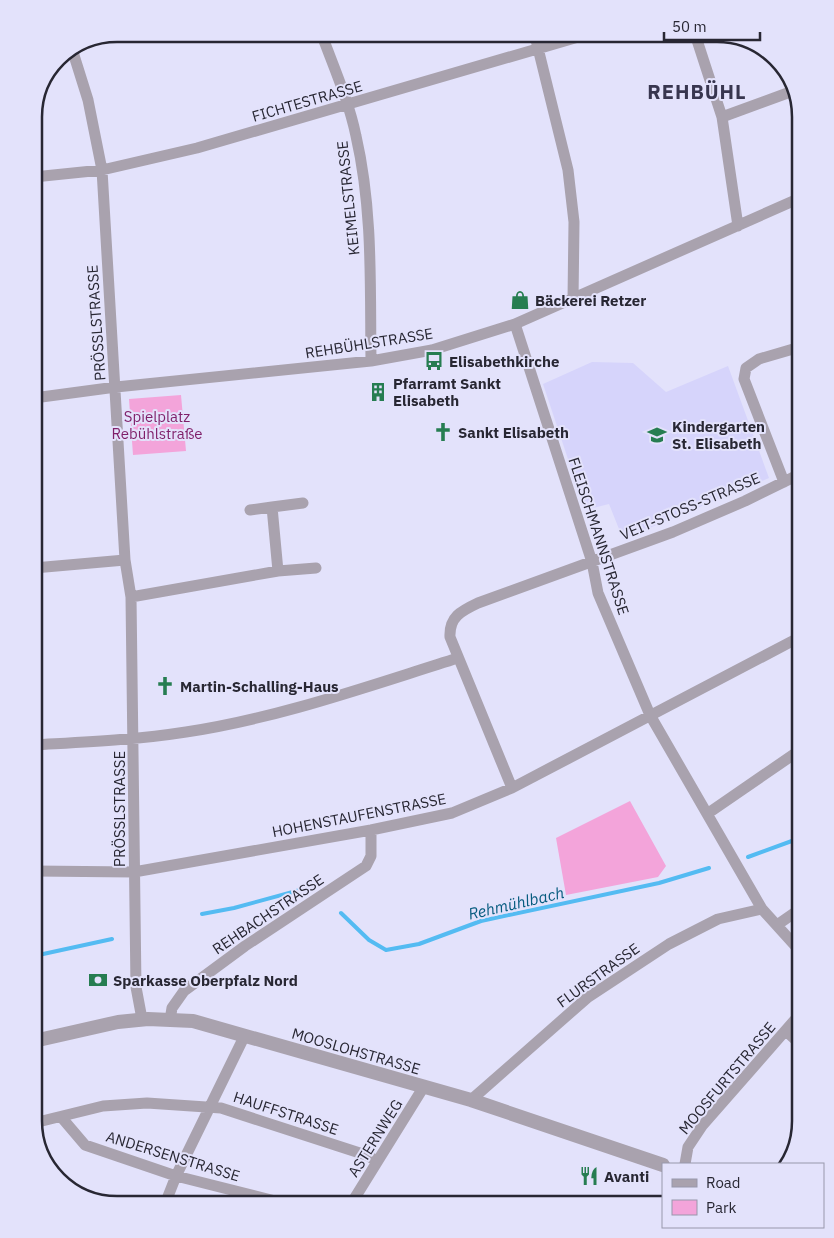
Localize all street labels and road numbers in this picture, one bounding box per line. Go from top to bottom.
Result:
street label: FICHTESTRASSE [250,76,364,126]
street label: KEIMELSTRASSE [333,140,363,256]
street label: PRÖSSLSTRASSE [82,264,110,382]
street label: REHBÜHLSTRASSE [304,323,434,363]
street label: FLEISCHMANNSTRASSE [565,455,633,617]
street label: VEIT-STOSS-STRASSE [617,468,763,544]
street label: PRÖSSLSTRASSE [110,751,129,867]
street label: HOHENSTAUFENSTRASSE [270,789,448,841]
street label: REHBACHSTRASSE [209,870,327,958]
street label: FLURSTRASSE [553,939,643,1011]
street label: MOOSFURTSTRASSE [675,1018,779,1138]
street label: MOOSLOHSTRASSE [290,1024,422,1078]
street label: HAUFFSTRASSE [231,1087,341,1139]
street label: ASTERNWEG [344,1096,406,1180]
street label: ANDERSENSTRASSE [104,1127,242,1185]

